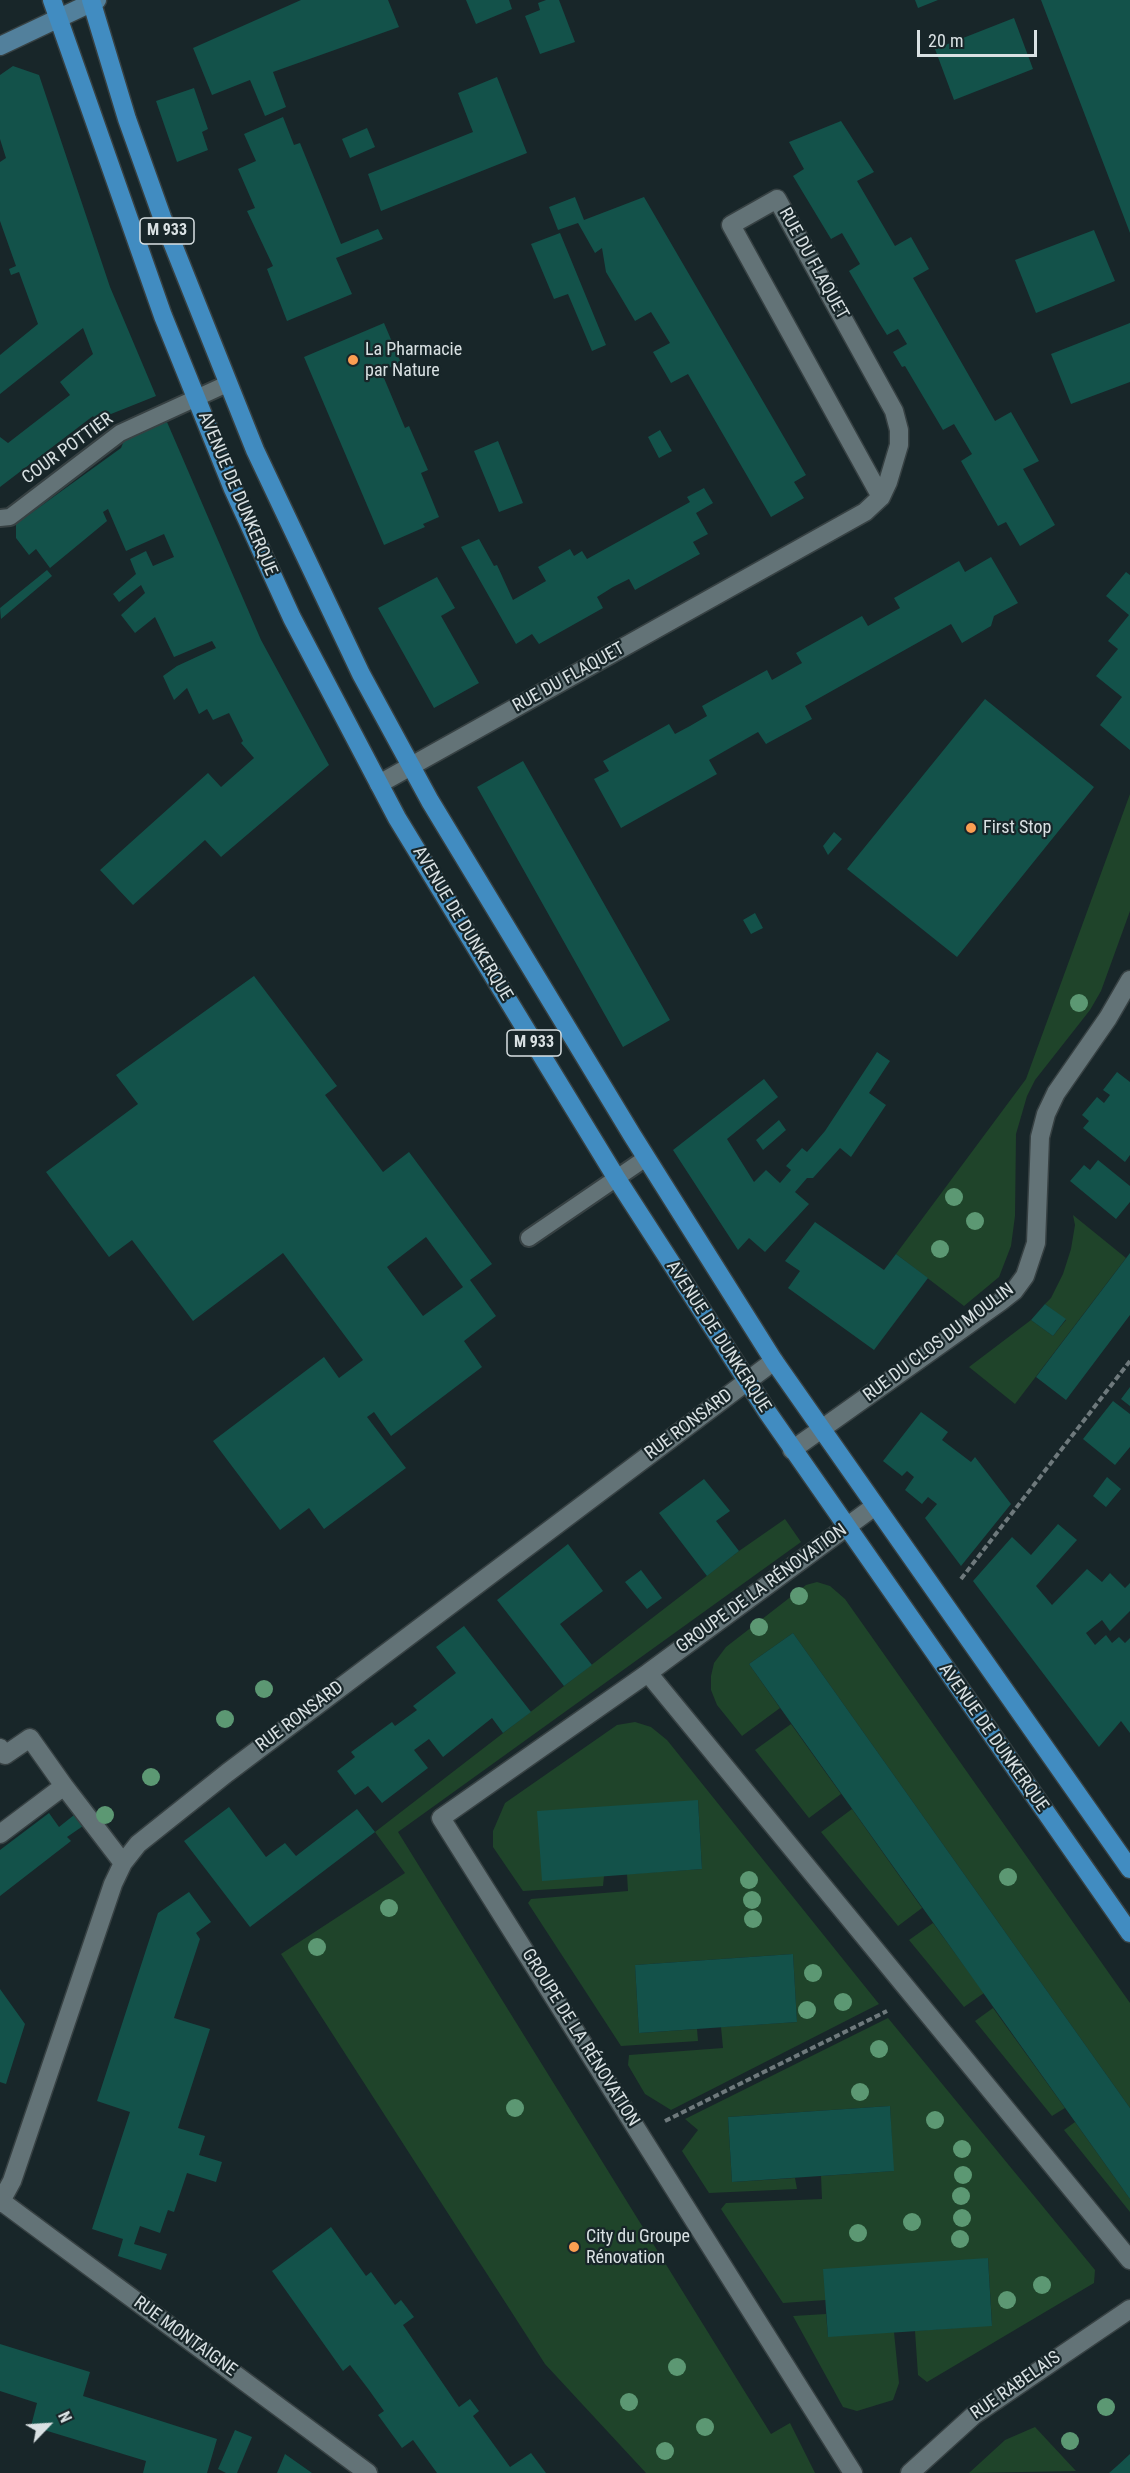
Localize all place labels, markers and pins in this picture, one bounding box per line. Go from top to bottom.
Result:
place label: La Pharmacie par Nature [365,339,462,382]
marker: La Pharmacie par Nature [346,353,360,367]
place label: First Stop [983,817,1051,839]
marker: First Stop [964,821,978,835]
place label: City du Groupe Rénovation [586,2226,690,2268]
marker: City du Groupe Rénovation [567,2240,581,2254]

